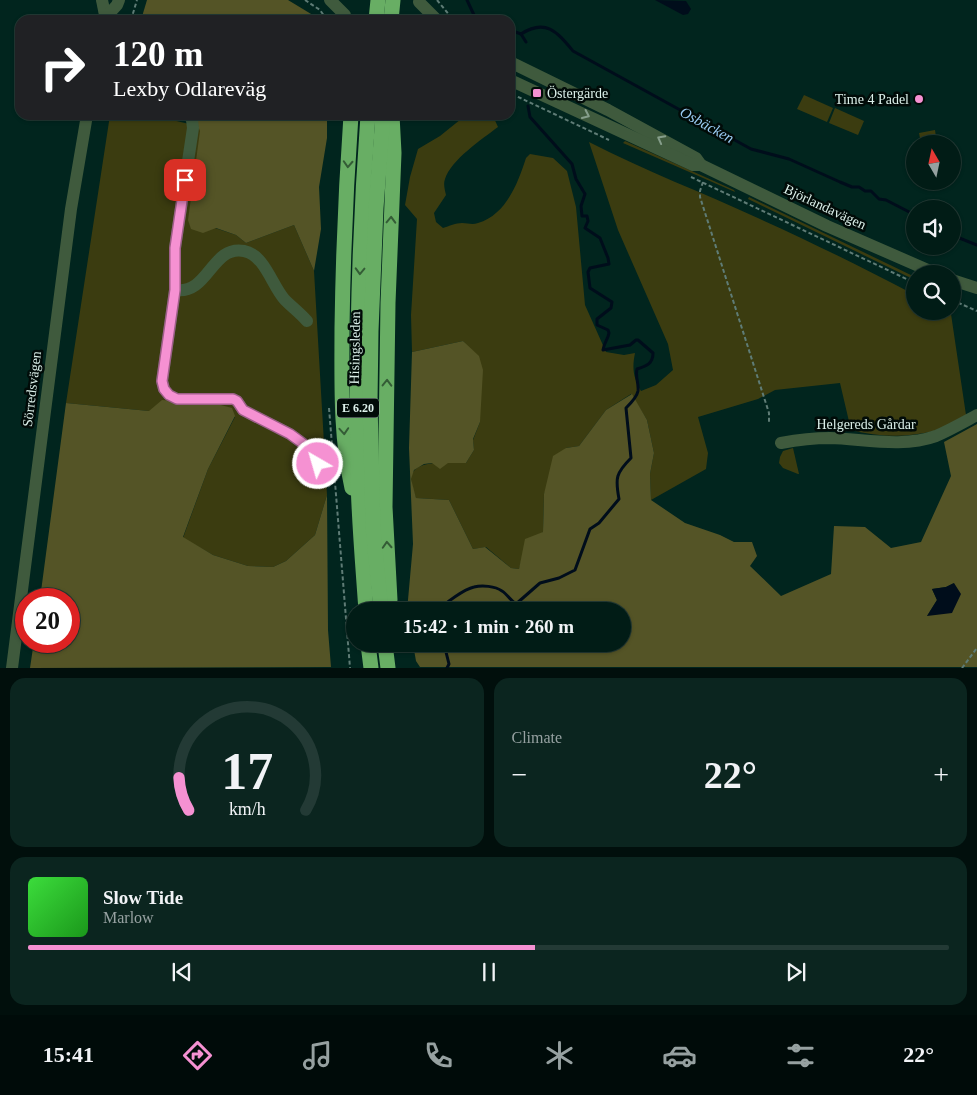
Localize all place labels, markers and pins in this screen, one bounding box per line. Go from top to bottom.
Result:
place label: Östergärde [547,85,608,101]
marker: Östergärde [531,87,543,99]
place label: Time 4 Padel [835,92,909,107]
marker: Time 4 Padel [913,93,925,105]
pin [164,159,206,201]

